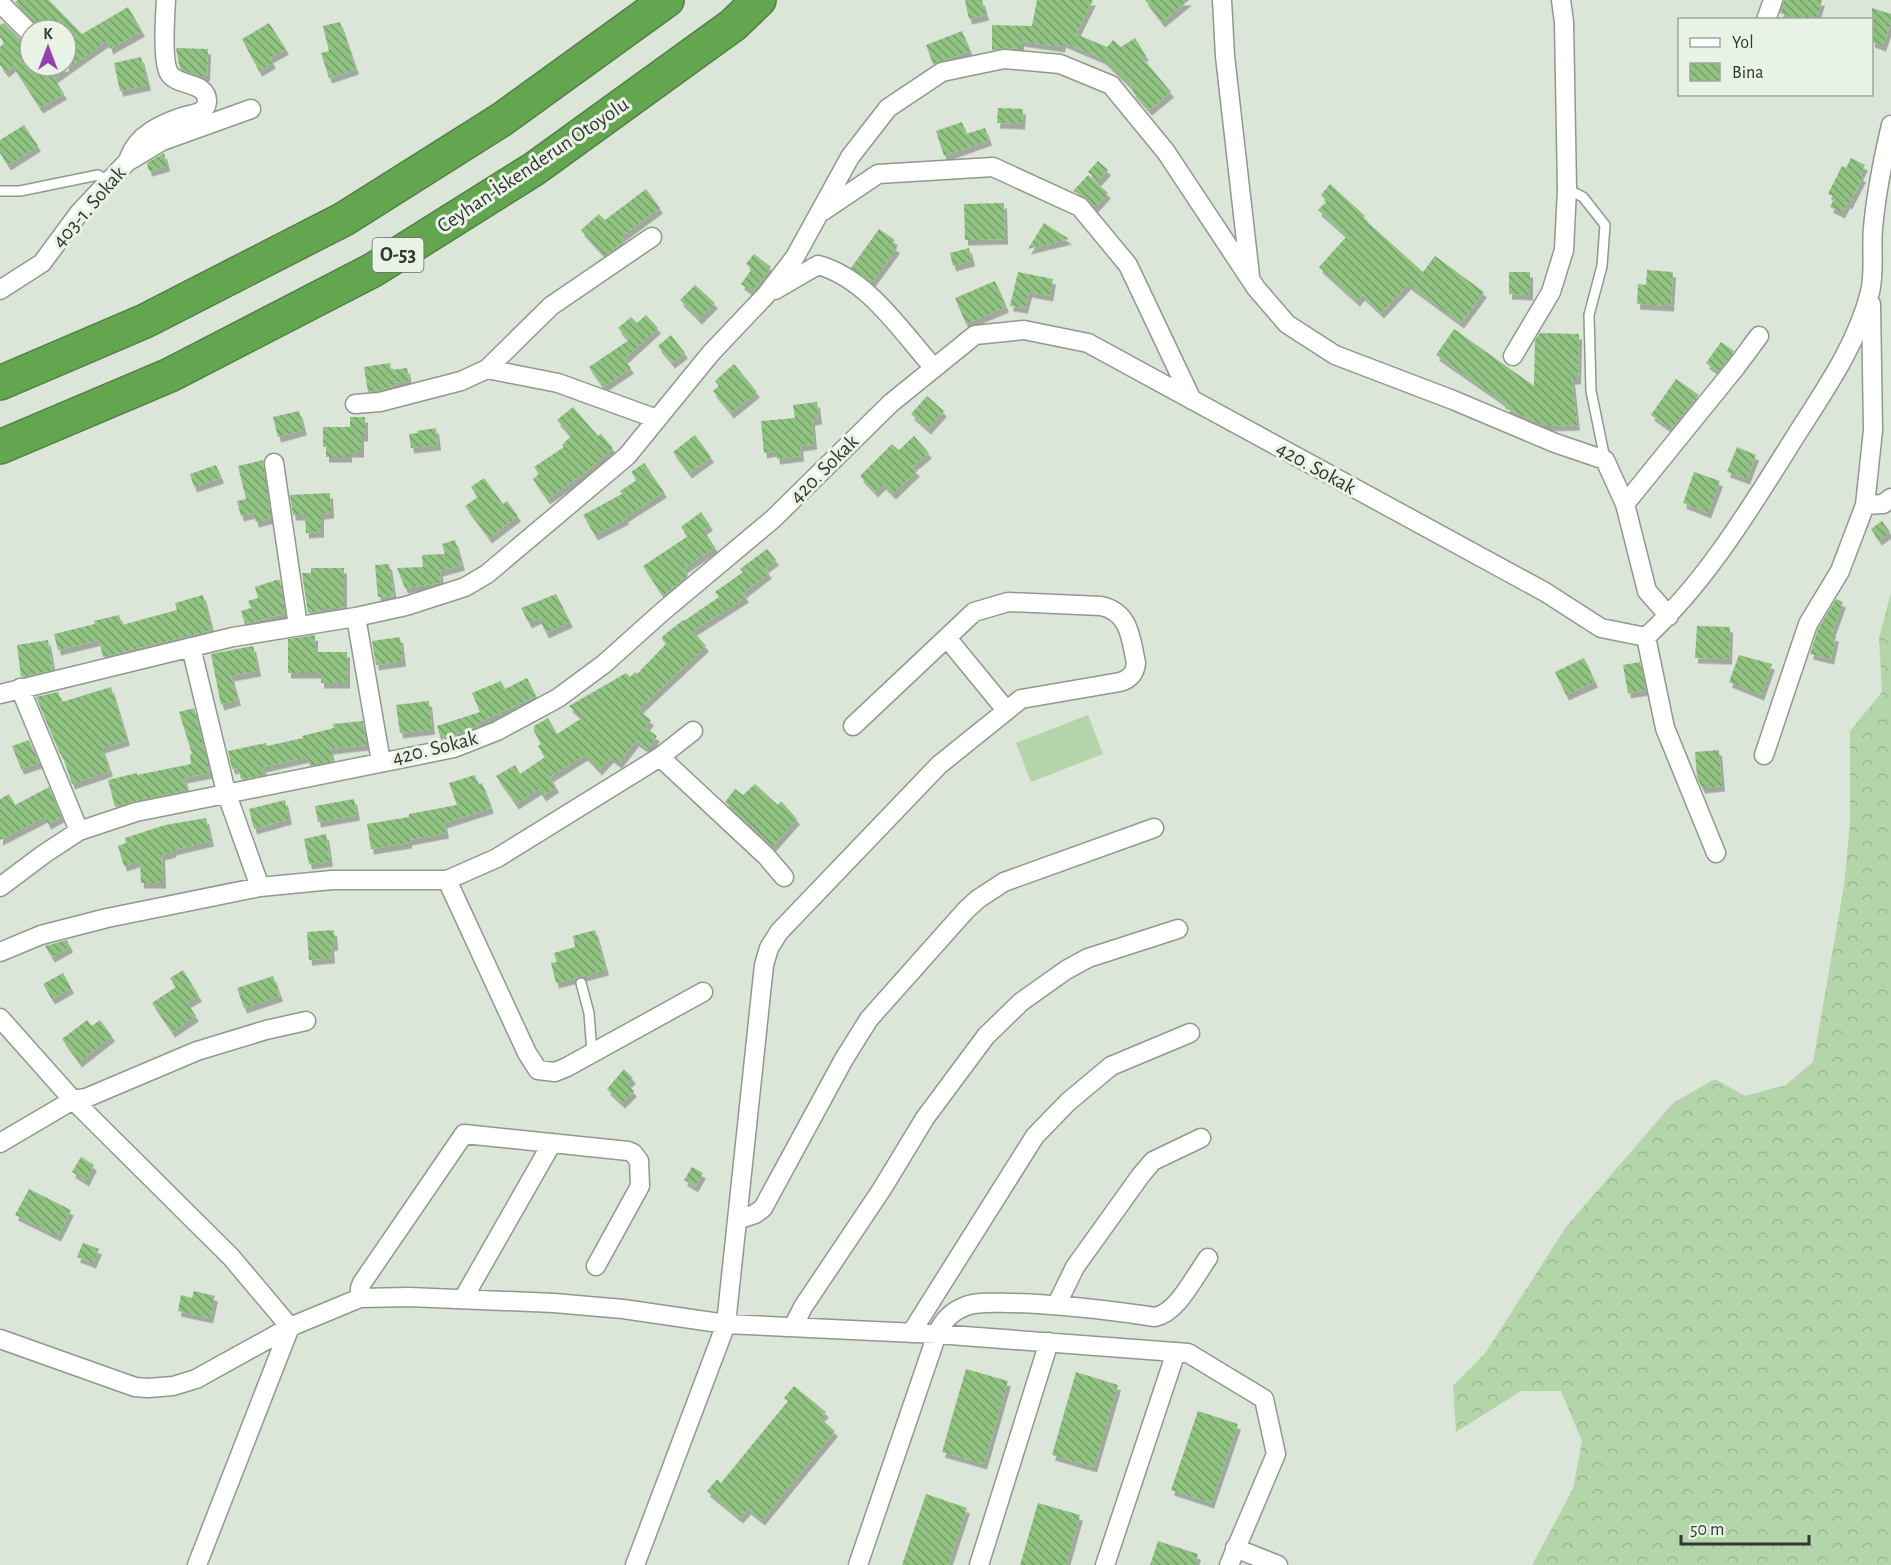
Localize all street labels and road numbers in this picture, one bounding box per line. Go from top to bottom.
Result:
street label: Ceyhan-İskenderun Otoyolu [433,92,633,237]
street label: 403-1. Sokak [48,162,130,252]
road number: O-53 [372,238,424,272]
street label: 420. Sokak [786,430,863,507]
street label: 420. Sokak [1273,438,1360,499]
street label: 420. Sokak [390,727,480,769]

